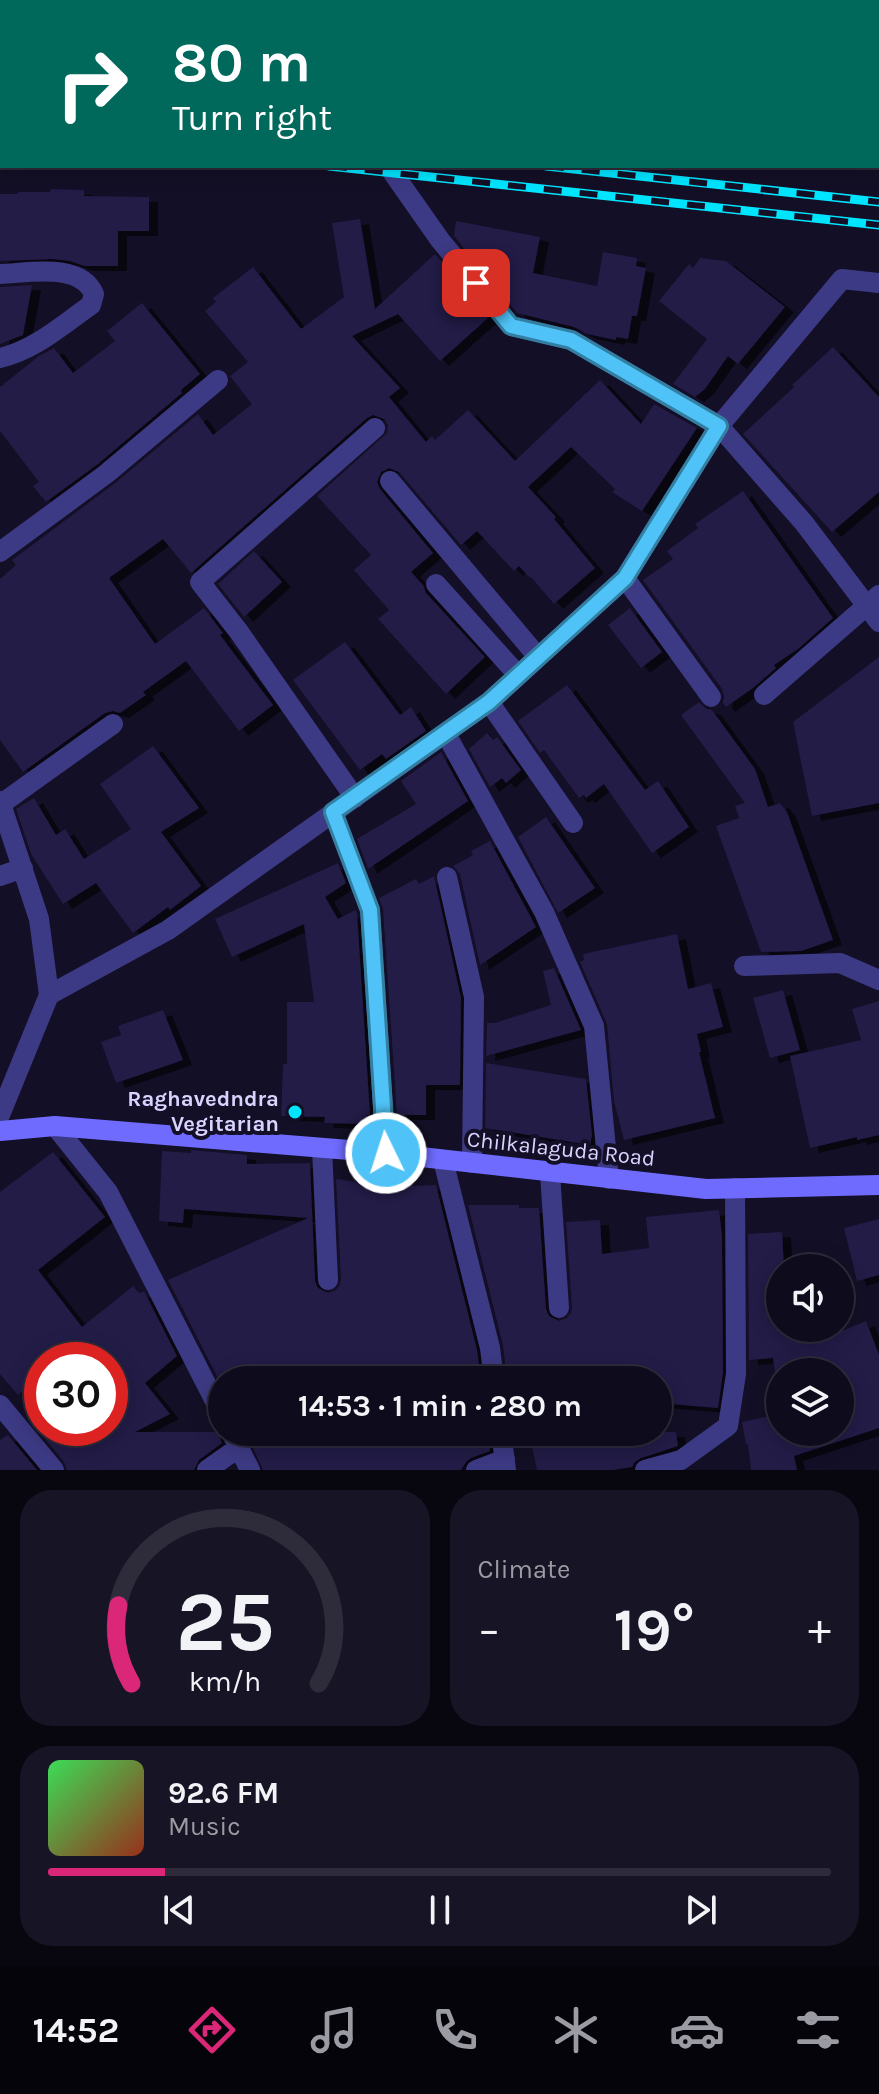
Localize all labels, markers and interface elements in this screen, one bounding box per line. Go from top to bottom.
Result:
text: 80 m [172,30,311,95]
icon: right [40,32,144,136]
text: Turn right [172,97,332,139]
pin [442,249,510,317]
icon: arrive [454,261,498,305]
place label: Raghavedndra Vegitarian [127,1086,279,1137]
marker: Raghavedndra Vegitarian [286,1103,304,1121]
position arrow [344,1111,428,1195]
street label: Chilkalaguda Road [466,1126,656,1172]
map controls [766,1254,854,1446]
button: sound [766,1254,854,1342]
speed limit sign: 30 [24,1342,128,1446]
button: layers [766,1358,854,1446]
text: 14:53 · 1 min · 280 m [298,1388,582,1424]
text: Climate [478,1554,570,1585]
text: 25 [175,1574,274,1671]
text: 19° [614,1595,695,1665]
text: − [478,1604,501,1655]
text: + [808,1604,831,1655]
text: km/h [189,1665,261,1698]
text: 92.6 FM [168,1775,279,1811]
text: Music [168,1811,241,1842]
icon: previous [157,1888,201,1932]
icon: pause [418,1888,462,1932]
icon: next [679,1888,723,1932]
icon: directions [184,2002,240,2058]
icon: music [306,2002,362,2058]
icon: phone [427,2002,483,2058]
icon: climate [548,2002,604,2058]
icon: car [669,2002,725,2058]
icon: filters [790,2002,846,2058]
text: 14:52 [33,2009,119,2051]

